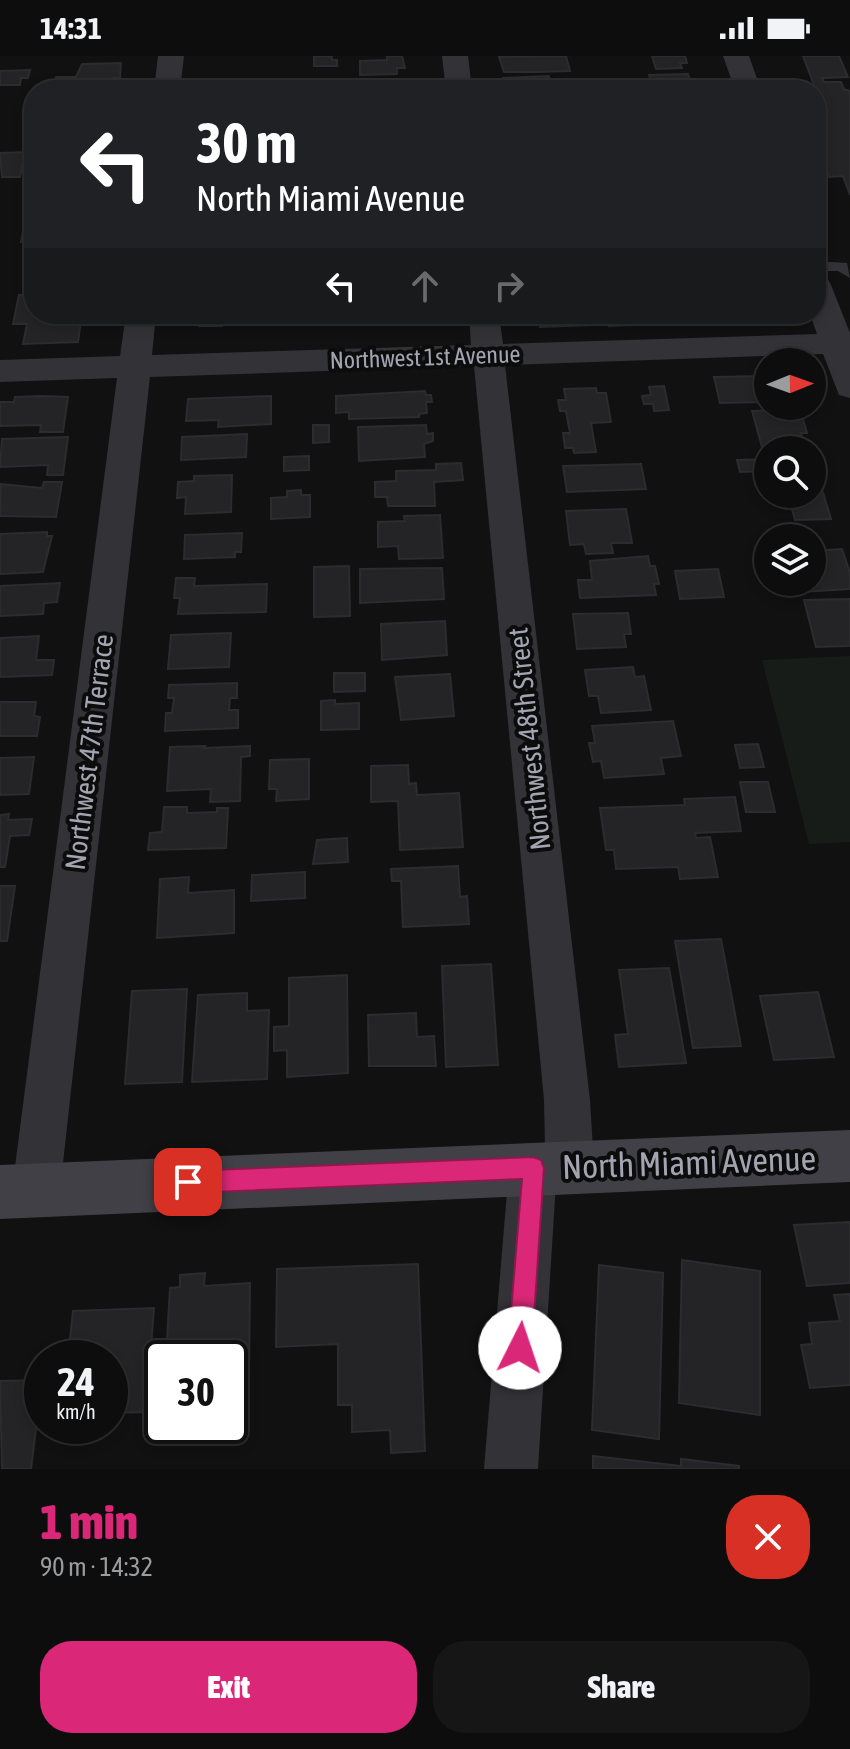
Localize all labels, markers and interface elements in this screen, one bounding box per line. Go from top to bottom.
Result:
text: 14:31 [40,11,102,45]
text: 30 m [196,111,297,175]
icon: left [64,112,168,216]
text: North Miami Avenue [196,177,465,219]
icon: left [319,264,363,308]
icon: ahead [403,264,447,308]
icon: right [487,264,531,308]
street label: Northwest 1st Avenue [329,340,521,374]
north arrow [754,348,826,420]
map controls [754,348,826,596]
button: search [754,436,826,508]
button: layers [754,524,826,596]
street label: Northwest 48th Street [501,626,557,852]
street label: Northwest 47th Terrace [59,632,119,872]
street label: North Miami Avenue [561,1138,817,1186]
pin [154,1148,222,1216]
icon: arrive [166,1160,210,1204]
position arrow [478,1306,562,1390]
speed limit sign: 30 [144,1340,248,1444]
text: 24 [57,1359,95,1404]
text: km/h [56,1400,96,1423]
text: 1 min [40,1494,138,1549]
button: close [726,1495,810,1579]
text: 90 m · 14:32 [40,1552,153,1582]
button: Exit [40,1641,417,1733]
button: Share [433,1641,810,1733]

